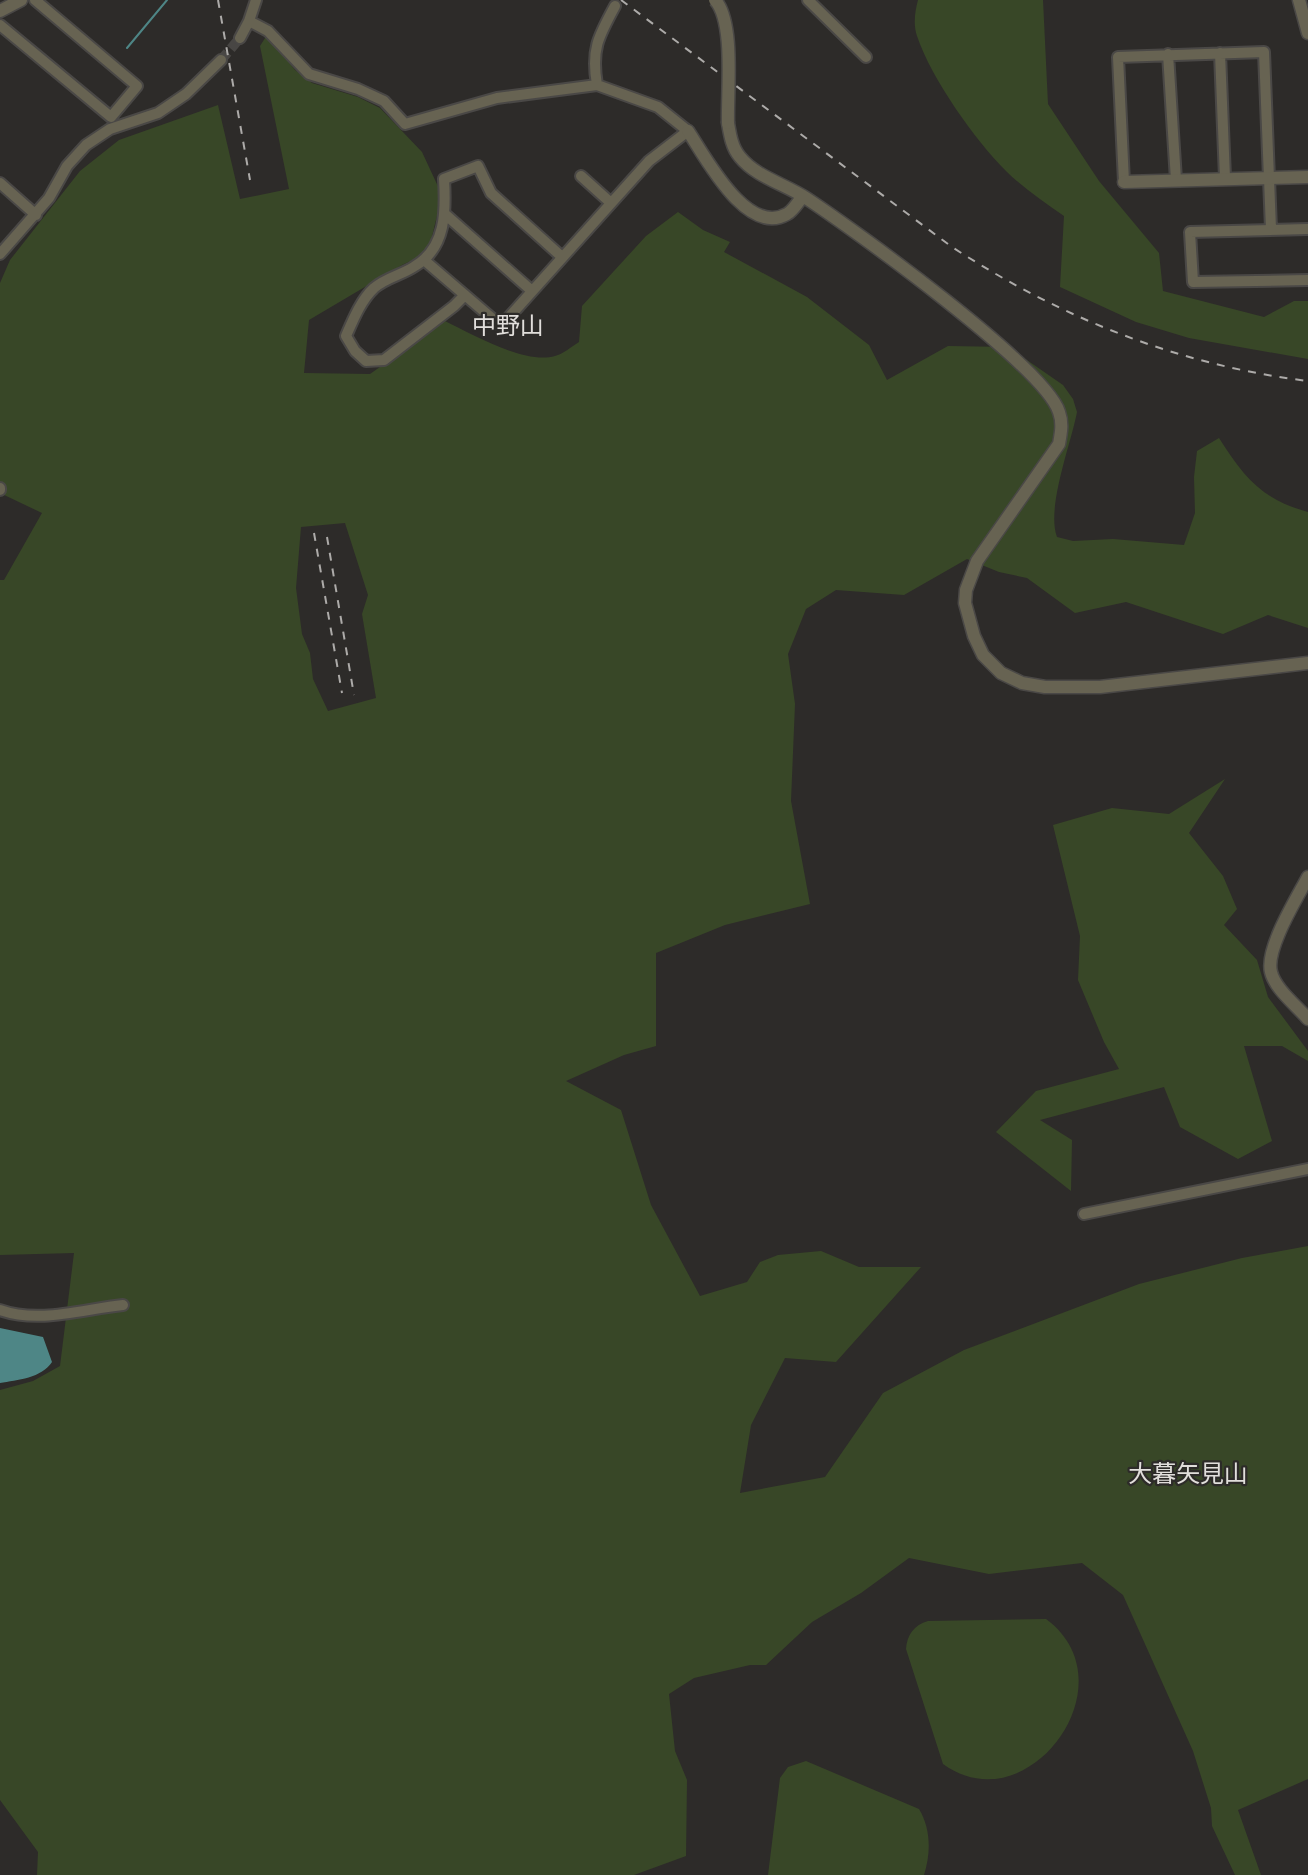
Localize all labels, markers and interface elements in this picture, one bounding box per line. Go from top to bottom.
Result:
district label: 中野山 [472,306,544,341]
district label: 大暮矢見山 [1128,1454,1248,1489]

